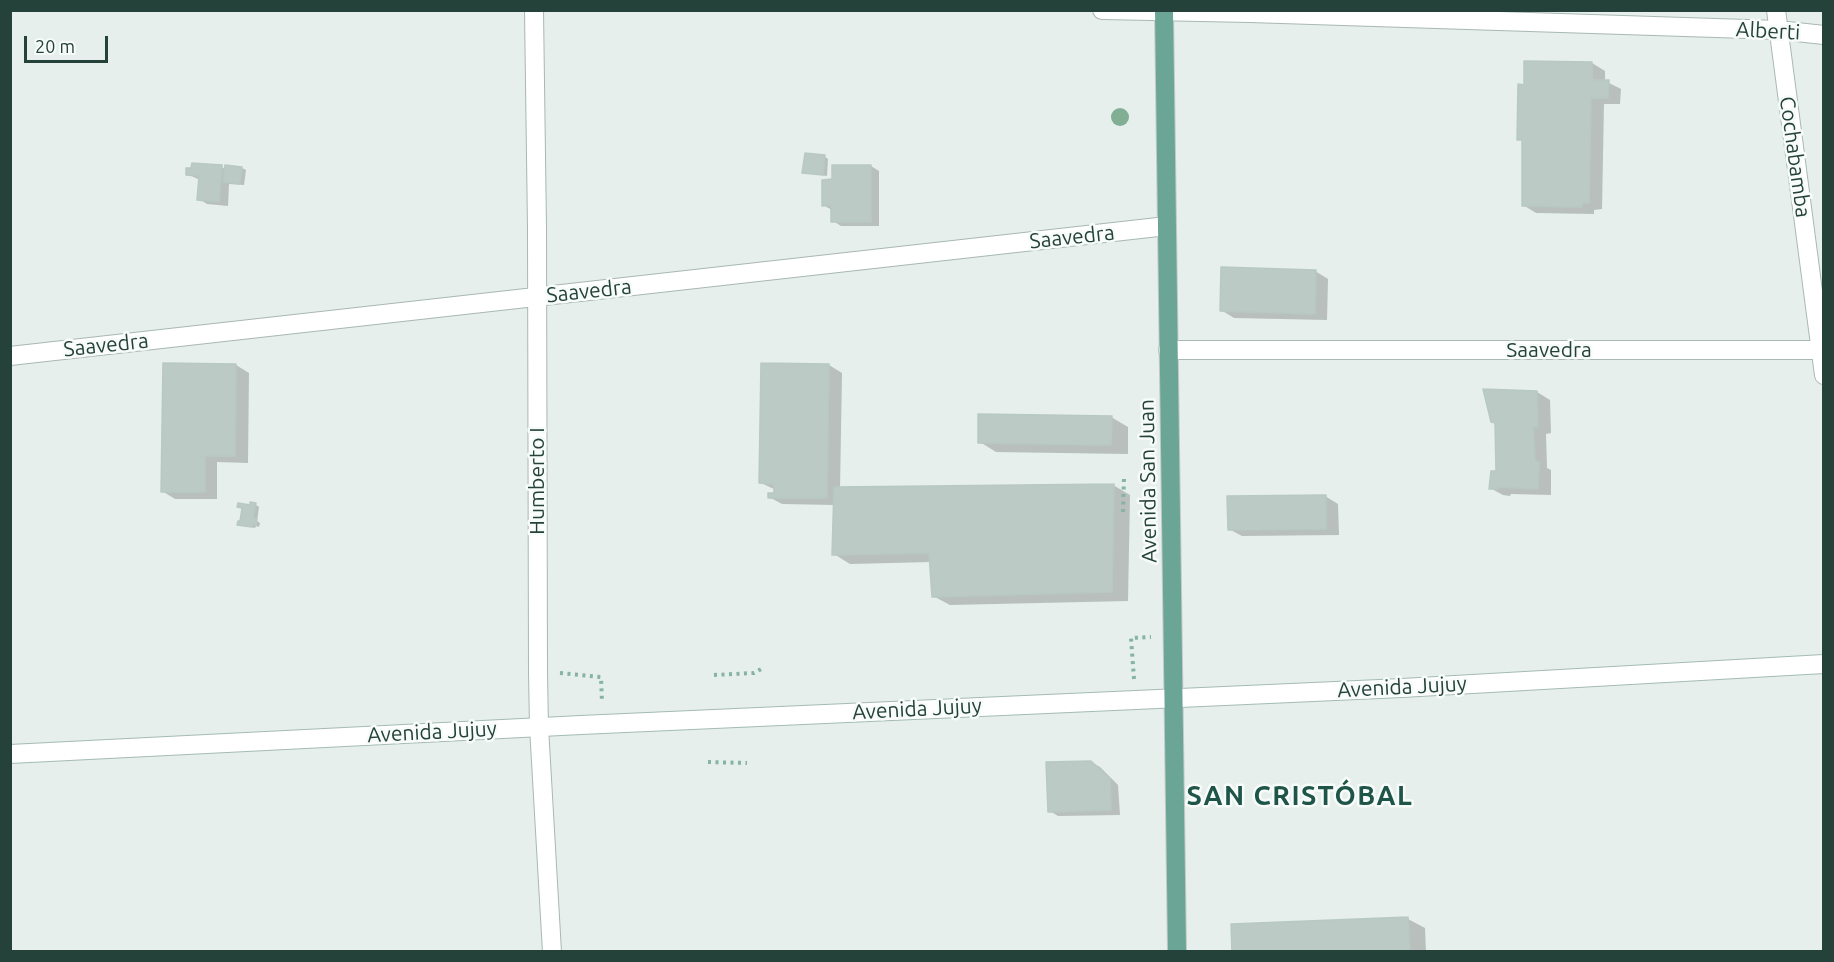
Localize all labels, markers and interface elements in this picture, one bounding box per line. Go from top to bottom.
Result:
street label: Alberti [1735,17,1801,45]
scale bar [27,24,111,62]
text: 20 m [35,36,75,56]
street label: Cochabamba [1774,95,1816,219]
street label: Saavedra [1028,220,1116,254]
street label: Saavedra [545,274,633,308]
street label: Saavedra [62,328,150,362]
street label: Saavedra [1506,337,1592,363]
street label: Avenida San Juan [1134,399,1162,563]
street label: Humberto I [524,427,550,535]
street label: Avenida Jujuy [1337,671,1467,703]
street label: Avenida Jujuy [852,693,982,725]
street label: Avenida Jujuy [367,716,497,748]
district label: SAN CRISTÓBAL [1187,780,1413,812]

